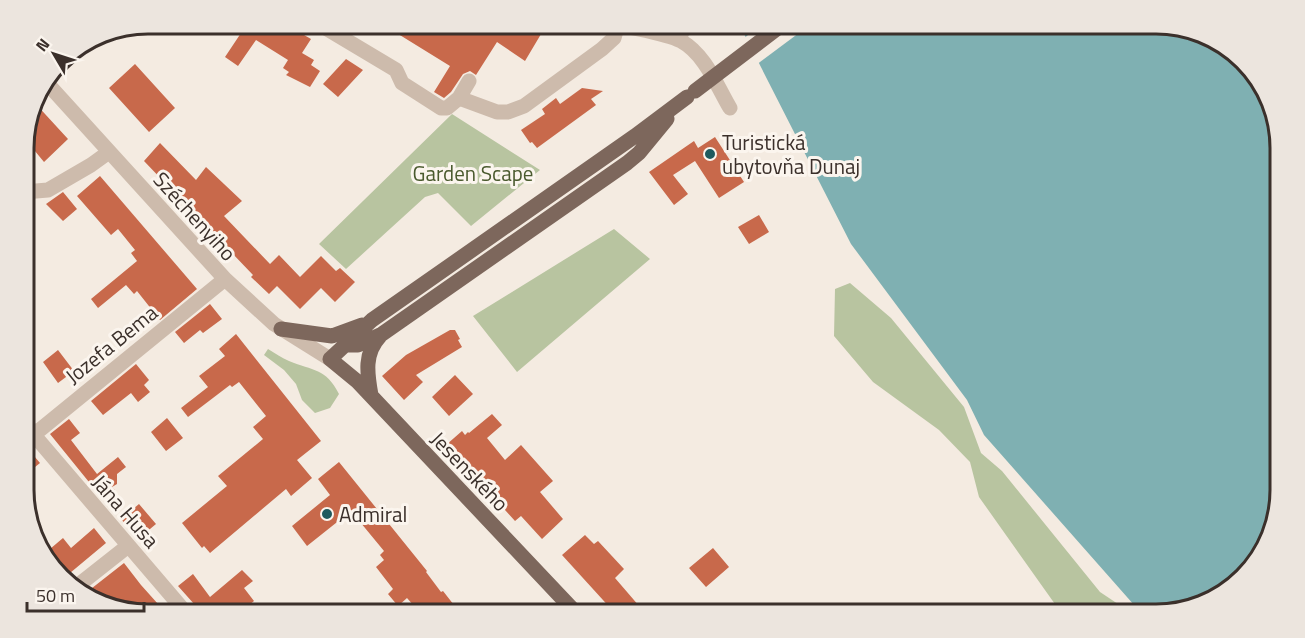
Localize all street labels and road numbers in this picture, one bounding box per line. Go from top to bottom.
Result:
street label: Széchenyiho [146,164,244,268]
street label: Jozefa Bema [58,296,164,391]
street label: Jesenského [423,424,517,518]
street label: Jána Husa [85,467,167,555]

